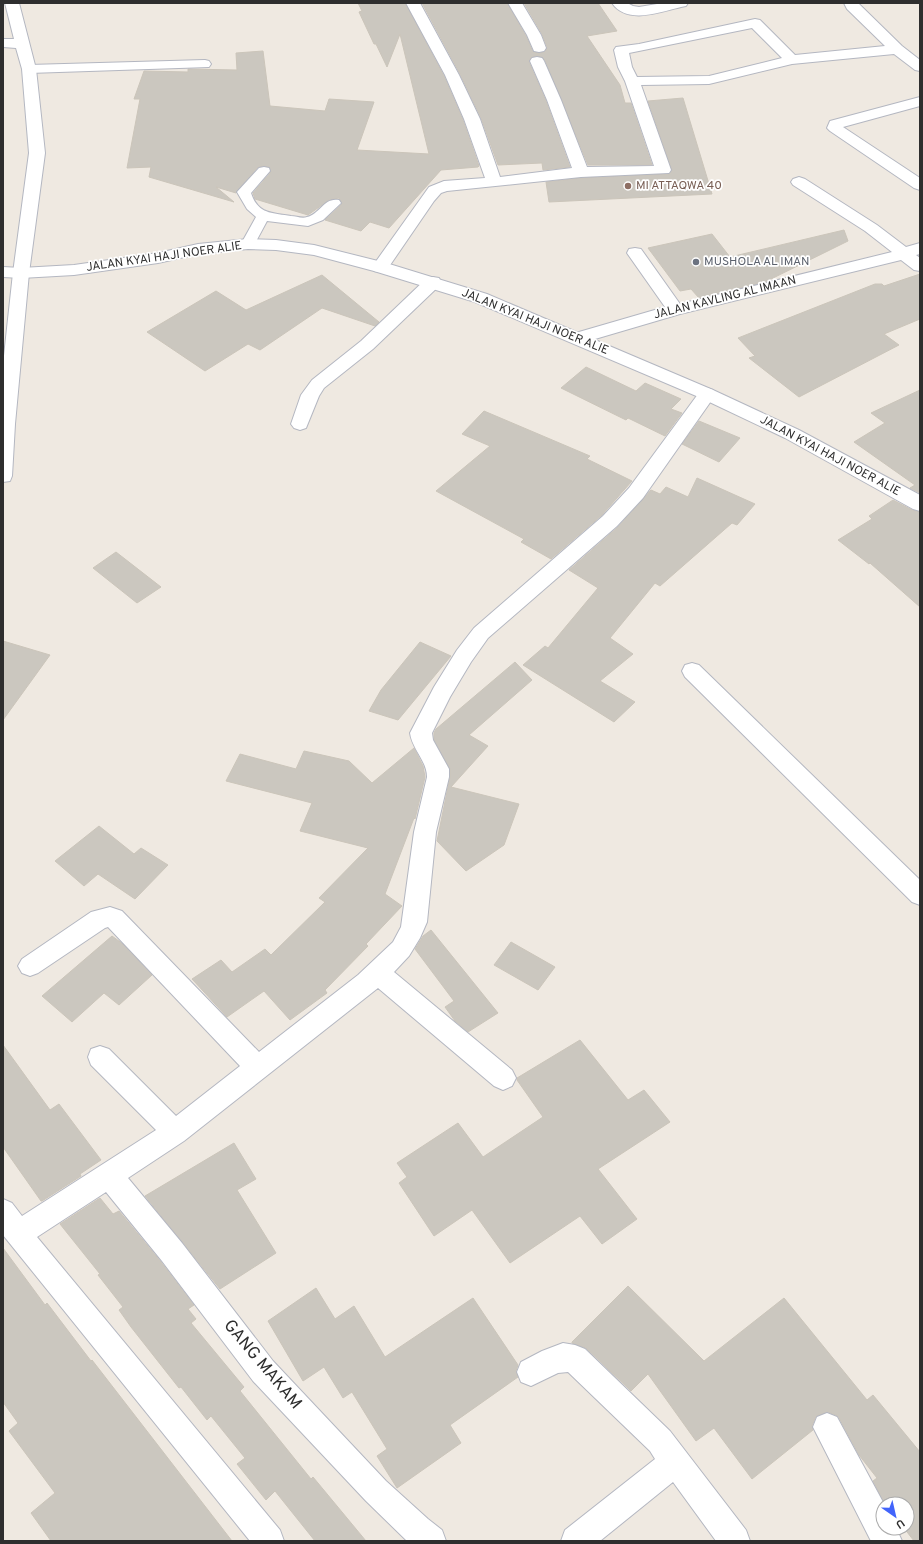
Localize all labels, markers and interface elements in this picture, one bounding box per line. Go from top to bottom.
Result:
place label: MI ATTAQWA 40 [636,178,722,194]
marker: MI ATTAQWA 40 [623,181,633,191]
street label: JALAN KYAI HAJI NOER ALIE [85,238,243,276]
place label: MUSHOLA AL IMAN [704,254,809,270]
marker: MUSHOLA AL IMAN [691,257,701,267]
street label: JALAN KAVLING AL IMAAN [652,273,798,323]
street label: JALAN KYAI HAJI NOER ALIE [459,285,611,359]
street label: JALAN KYAI HAJI NOER ALIE [757,412,903,500]
street label: GANG MAKAM [218,1315,306,1415]
north arrow [875,1496,915,1536]
text: U [893,1515,907,1531]

